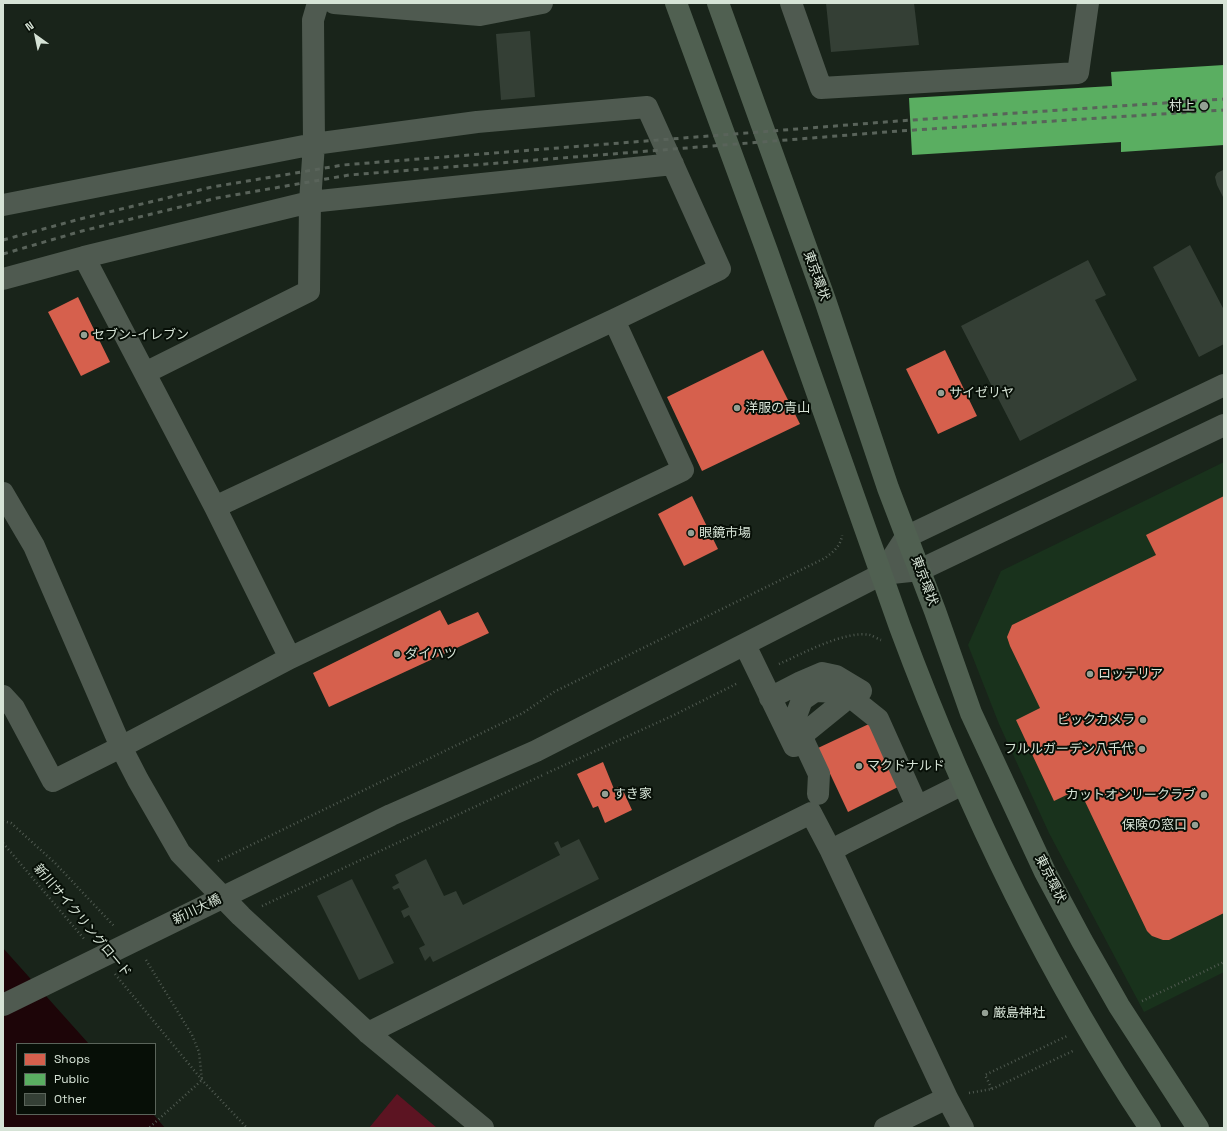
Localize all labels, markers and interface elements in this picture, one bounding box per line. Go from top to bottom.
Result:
north arrow [16,16,56,56]
text: N [23,18,36,34]
place label: 村上 [1169,98,1195,114]
marker: 村上 [1198,100,1210,112]
street label: 東京環状 [800,249,832,303]
place label: セブン-イレブン [92,327,189,343]
marker: セブン-イレブン [79,330,89,340]
place label: サイゼリヤ [949,385,1014,401]
marker: サイゼリヤ [936,388,946,398]
place label: 洋服の青山 [745,400,810,416]
marker: 洋服の青山 [732,403,742,413]
place label: 眼鏡市場 [699,525,751,541]
marker: 眼鏡市場 [686,528,696,538]
street label: 東京環状 [907,554,941,608]
place label: ダイハツ [405,646,457,662]
marker: ダイハツ [392,649,402,659]
place label: ロッテリア [1098,666,1163,682]
marker: ロッテリア [1085,669,1095,679]
place label: ビックカメラ [1057,712,1135,728]
marker: ビックカメラ [1138,715,1148,725]
place label: フルルガーデン八千代 [1004,741,1134,757]
marker: フルルガーデン八千代 [1137,744,1147,754]
place label: マクドナルド [867,758,945,774]
marker: マクドナルド [854,761,864,771]
place label: すき家 [613,786,652,802]
place label: カットオンリークラブ [1066,787,1196,803]
marker: すき家 [600,789,610,799]
marker: カットオンリークラブ [1199,790,1209,800]
place label: 保険の窓口 [1122,817,1187,833]
marker: 保険の窓口 [1190,820,1200,830]
street label: 東京環状 [1031,852,1069,906]
street label: 新川サイクリングロード [30,861,134,981]
street label: 新川大橋 [170,892,224,928]
place label: 厳島神社 [993,1005,1045,1021]
marker: 厳島神社 [980,1008,990,1018]
legend [16,1043,156,1115]
text: Shops [54,1051,90,1067]
text: Public [54,1071,89,1087]
text: Other [54,1091,87,1107]

